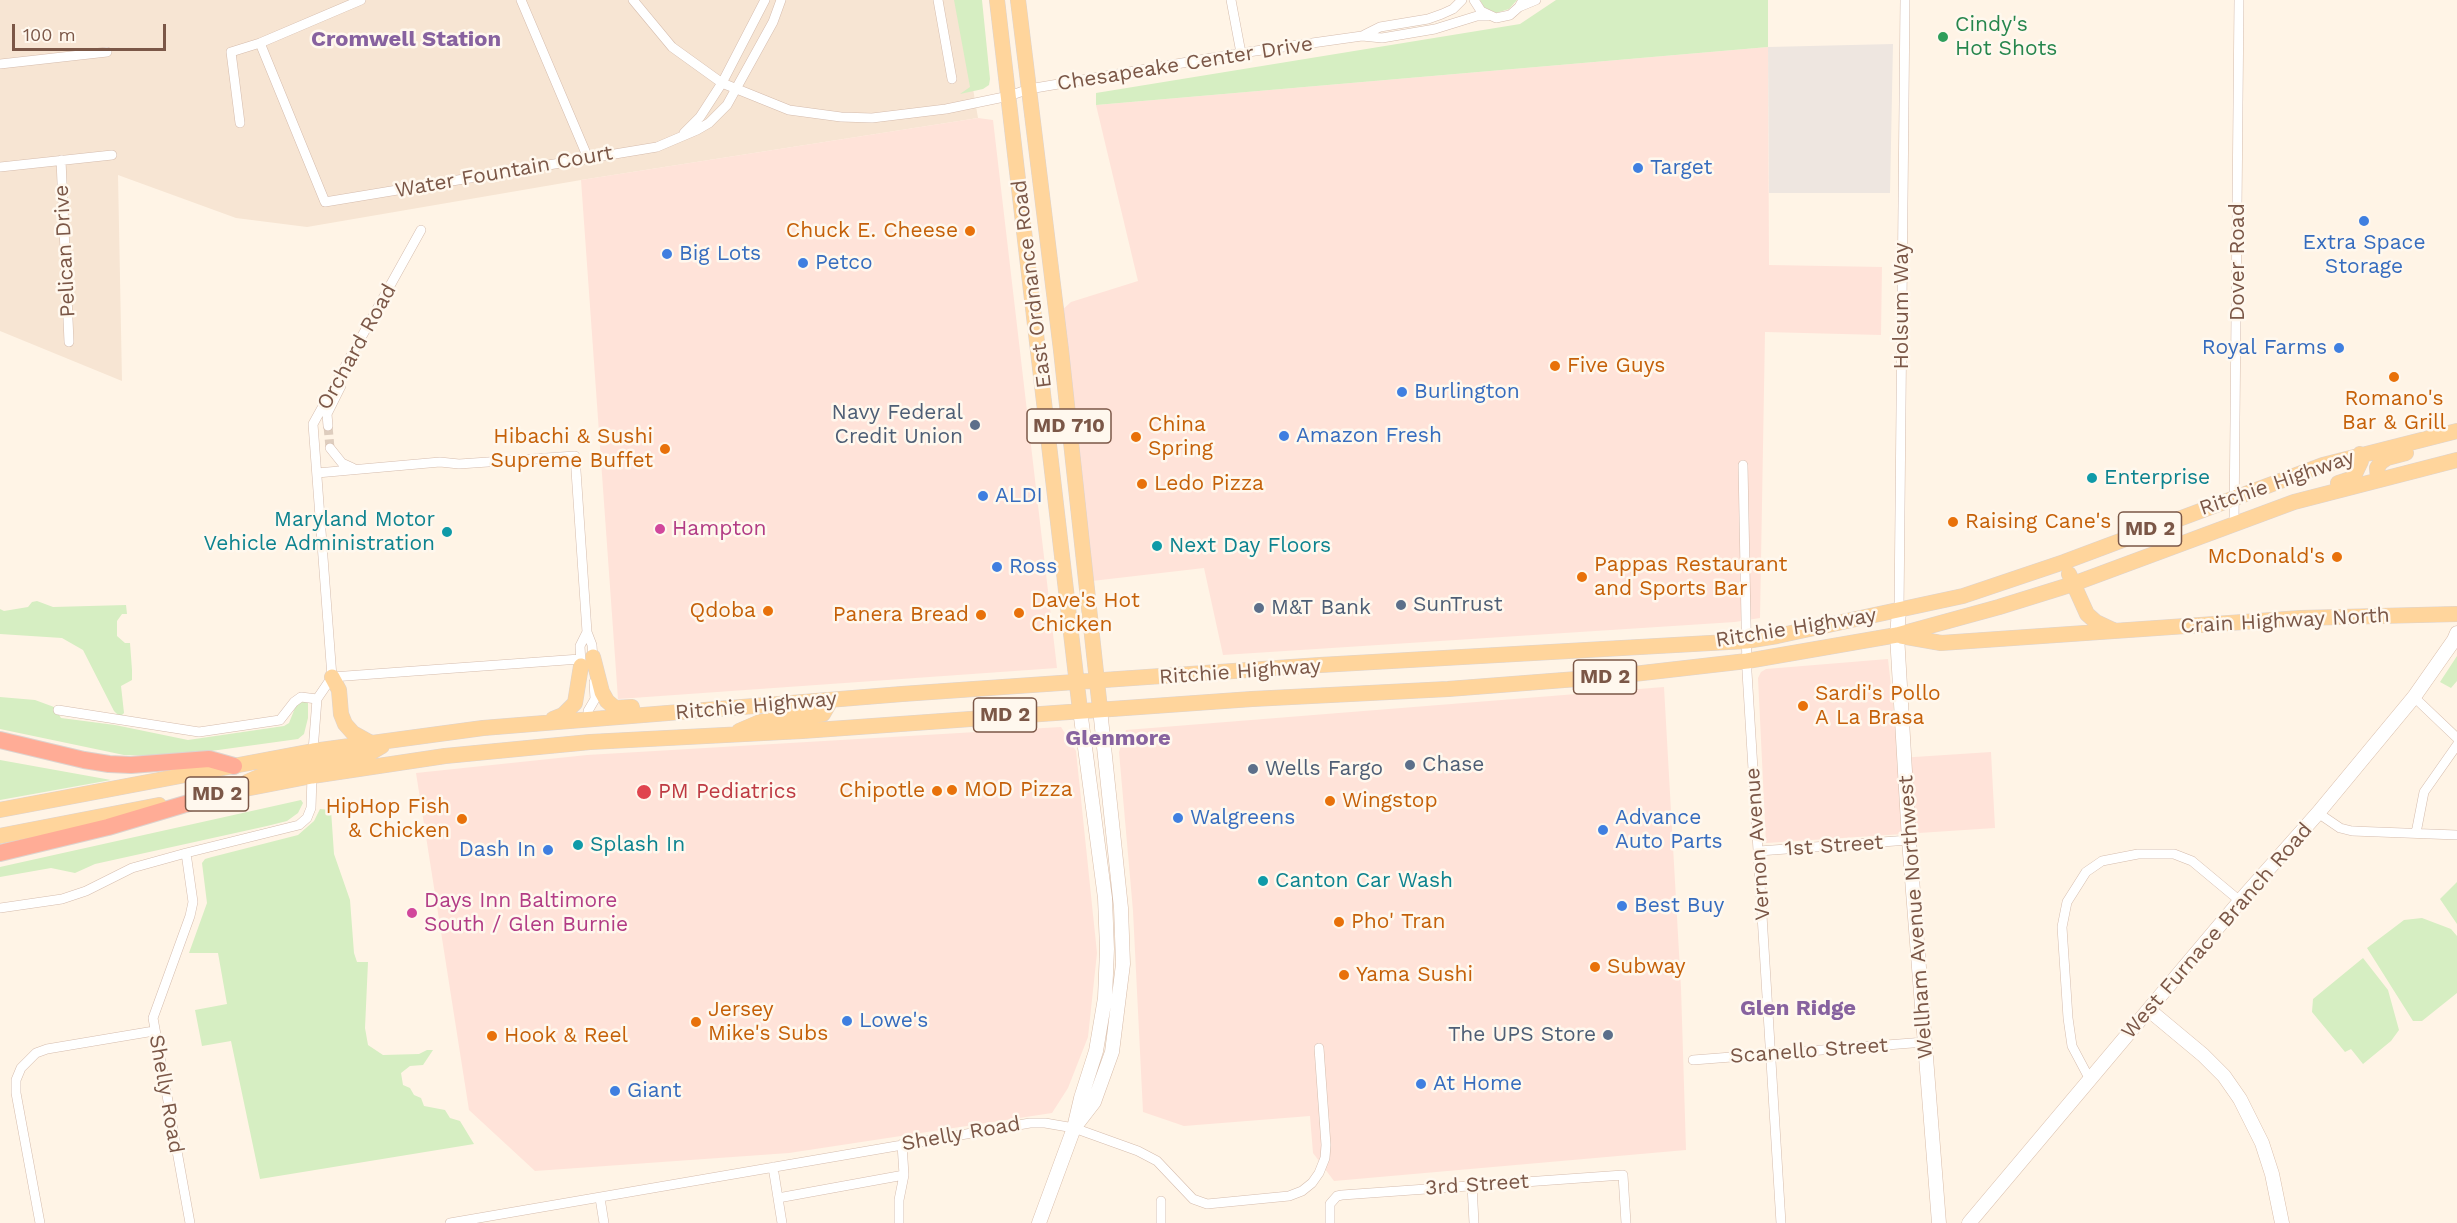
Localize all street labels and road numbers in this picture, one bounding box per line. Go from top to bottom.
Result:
street label: Chesapeake Center Drive [1055,31,1315,97]
street label: Water Fountain Court [393,140,615,204]
street label: East Ordnance Road [1007,178,1057,390]
street label: Pelican Drive [49,184,81,318]
street label: Dover Road [2225,203,2251,321]
street label: Holsum Way [1889,243,1915,369]
street label: Orchard Road [312,280,402,414]
road number: MD 710 [1027,409,1111,443]
street label: Ritchie Highway [2196,445,2358,521]
road number: MD 2 [2118,512,2182,546]
street label: Ritchie Highway [1714,603,1878,653]
street label: Crain Highway North [2180,603,2390,639]
street label: Ritchie Highway [1158,654,1322,690]
road number: MD 2 [1574,660,1636,694]
street label: Ritchie Highway [674,686,838,726]
road number: MD 2 [974,698,1036,732]
street label: Vernon Avenue [1740,767,1776,921]
street label: Wellham Avenue Northwest [1894,774,1938,1060]
road number: MD 2 [186,777,248,811]
street label: West Furnace Branch Road [2116,818,2318,1044]
street label: 1st Street [1784,830,1884,862]
street label: Shelly Road [143,1033,189,1155]
street label: Scanello Street [1729,1033,1889,1069]
street label: Shelly Road [900,1111,1022,1157]
street label: 3rd Street [1424,1169,1530,1201]

